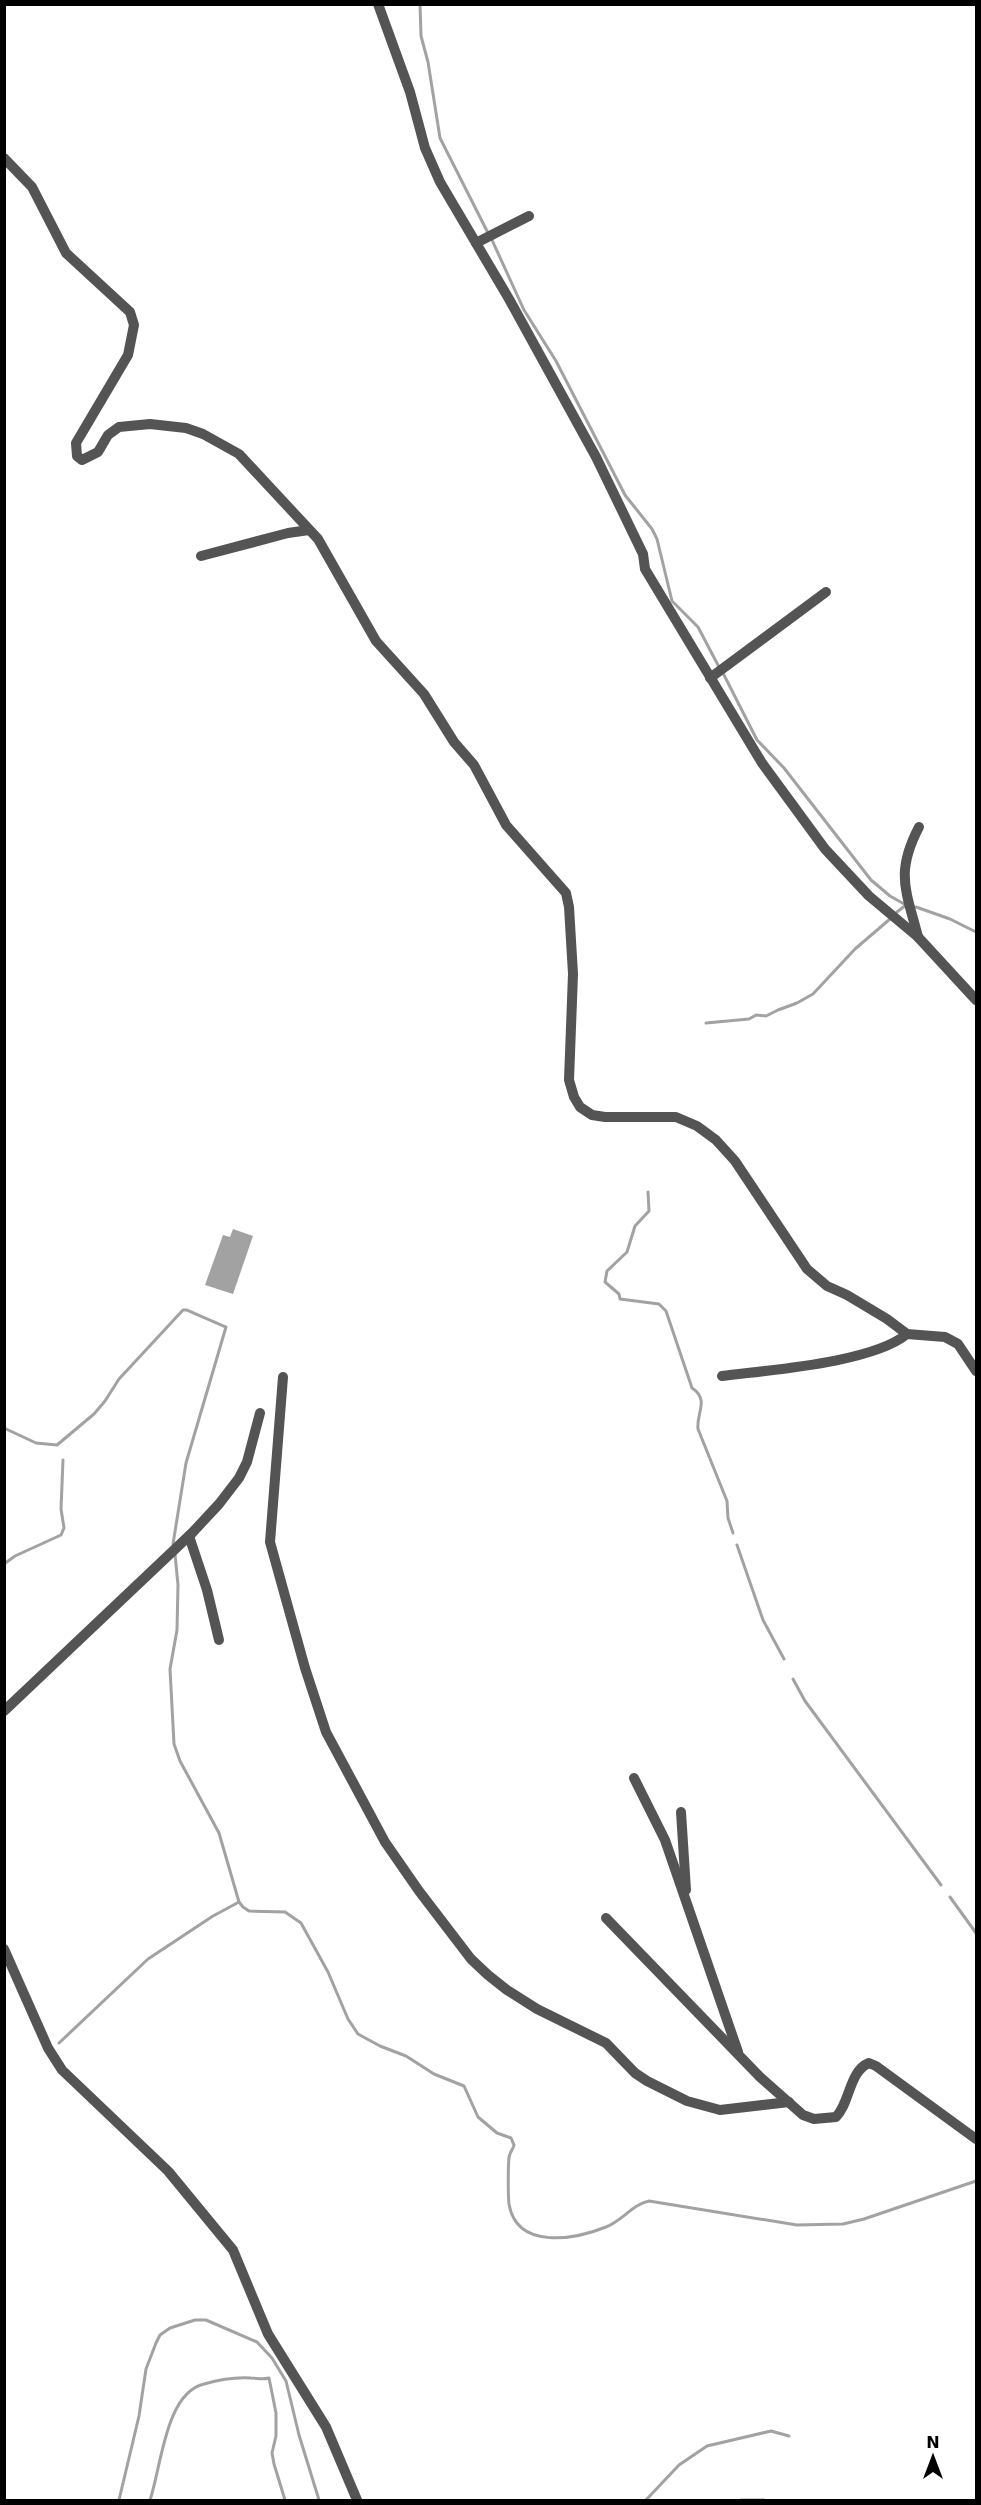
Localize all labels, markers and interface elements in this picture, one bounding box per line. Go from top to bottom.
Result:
north arrow [903,2427,963,2487]
text: N [926,2433,940,2452]

